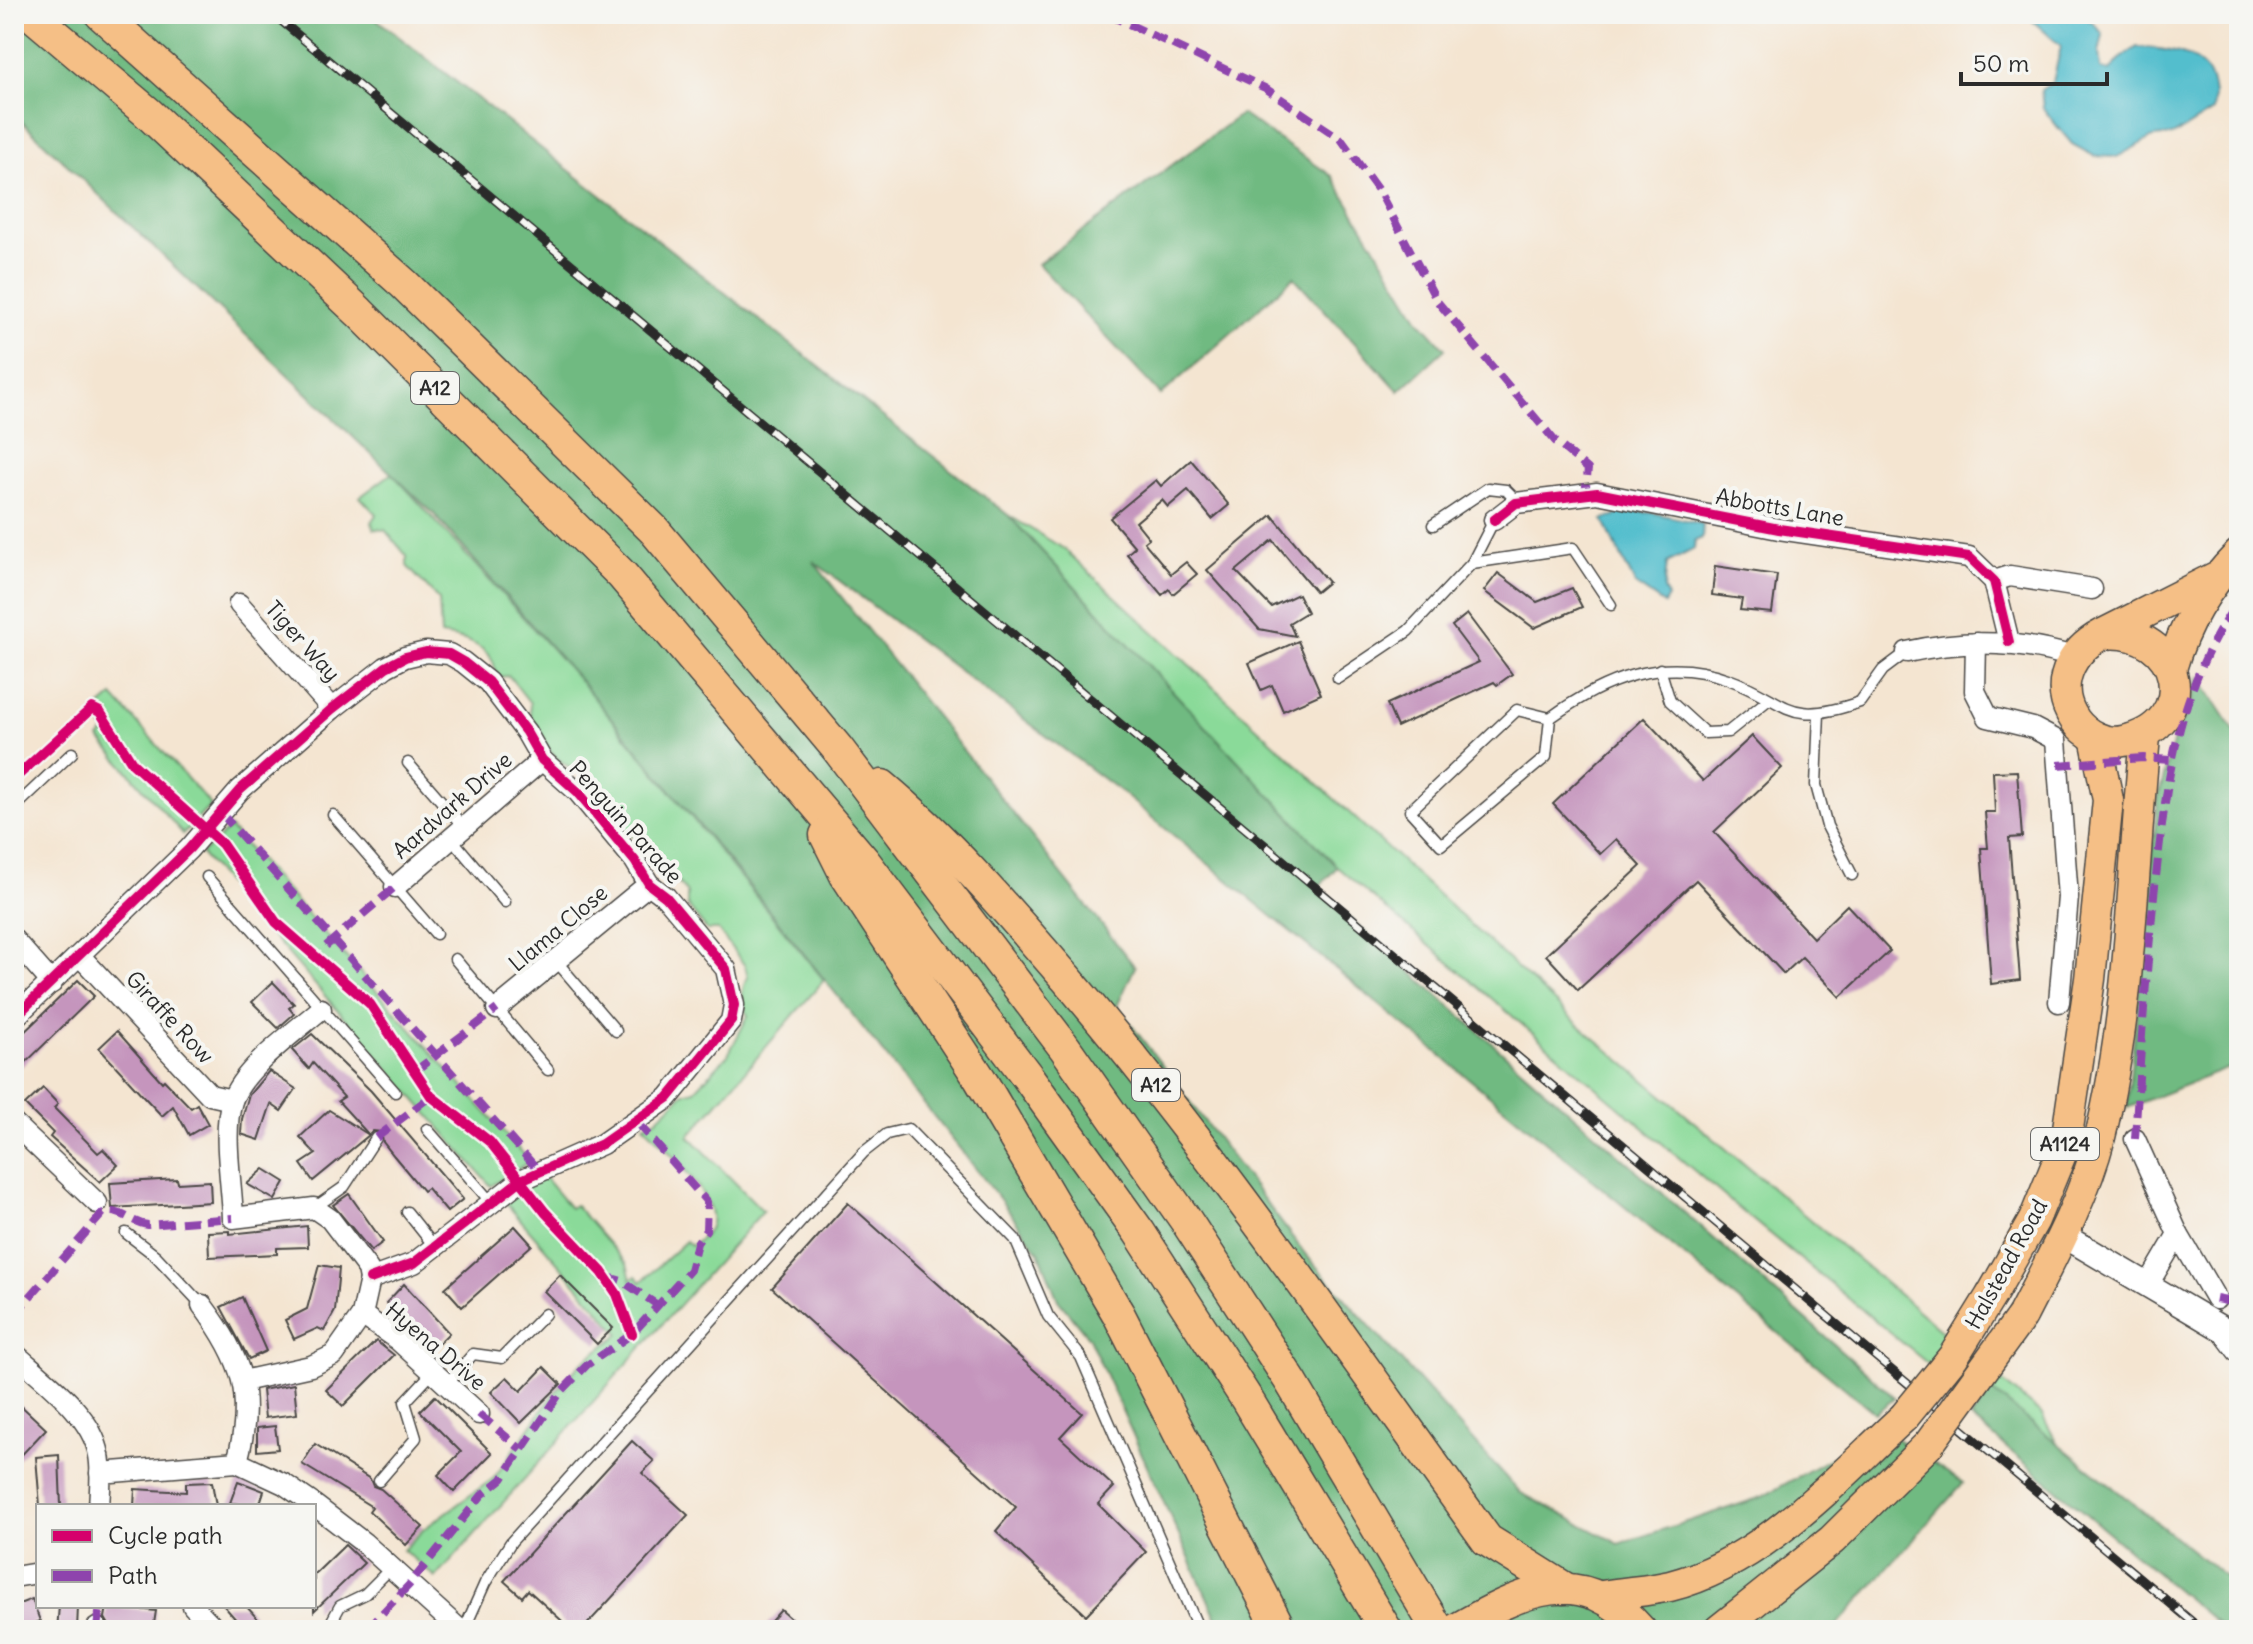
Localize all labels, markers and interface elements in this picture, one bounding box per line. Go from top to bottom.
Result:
scale bar [1961,36,2107,86]
text: 50 m [1973,48,2029,78]
road number: A12 [411,372,459,404]
street label: Abbotts Lane [1714,482,1846,532]
street label: Tiger Way [259,595,347,687]
street label: Aardvark Drive [387,746,517,864]
street label: Penguin Parade [563,755,689,889]
street label: Llama Close [503,879,613,977]
street label: Giraffe Row [120,965,220,1069]
road number: A12 [1132,1069,1180,1101]
road number: A1124 [2031,1128,2099,1160]
street label: Halstead Road [1959,1194,2053,1334]
street label: Hyena Drive [380,1296,492,1396]
legend [36,1504,316,1608]
text: Cycle path [108,1520,223,1550]
text: Path [108,1560,158,1590]

